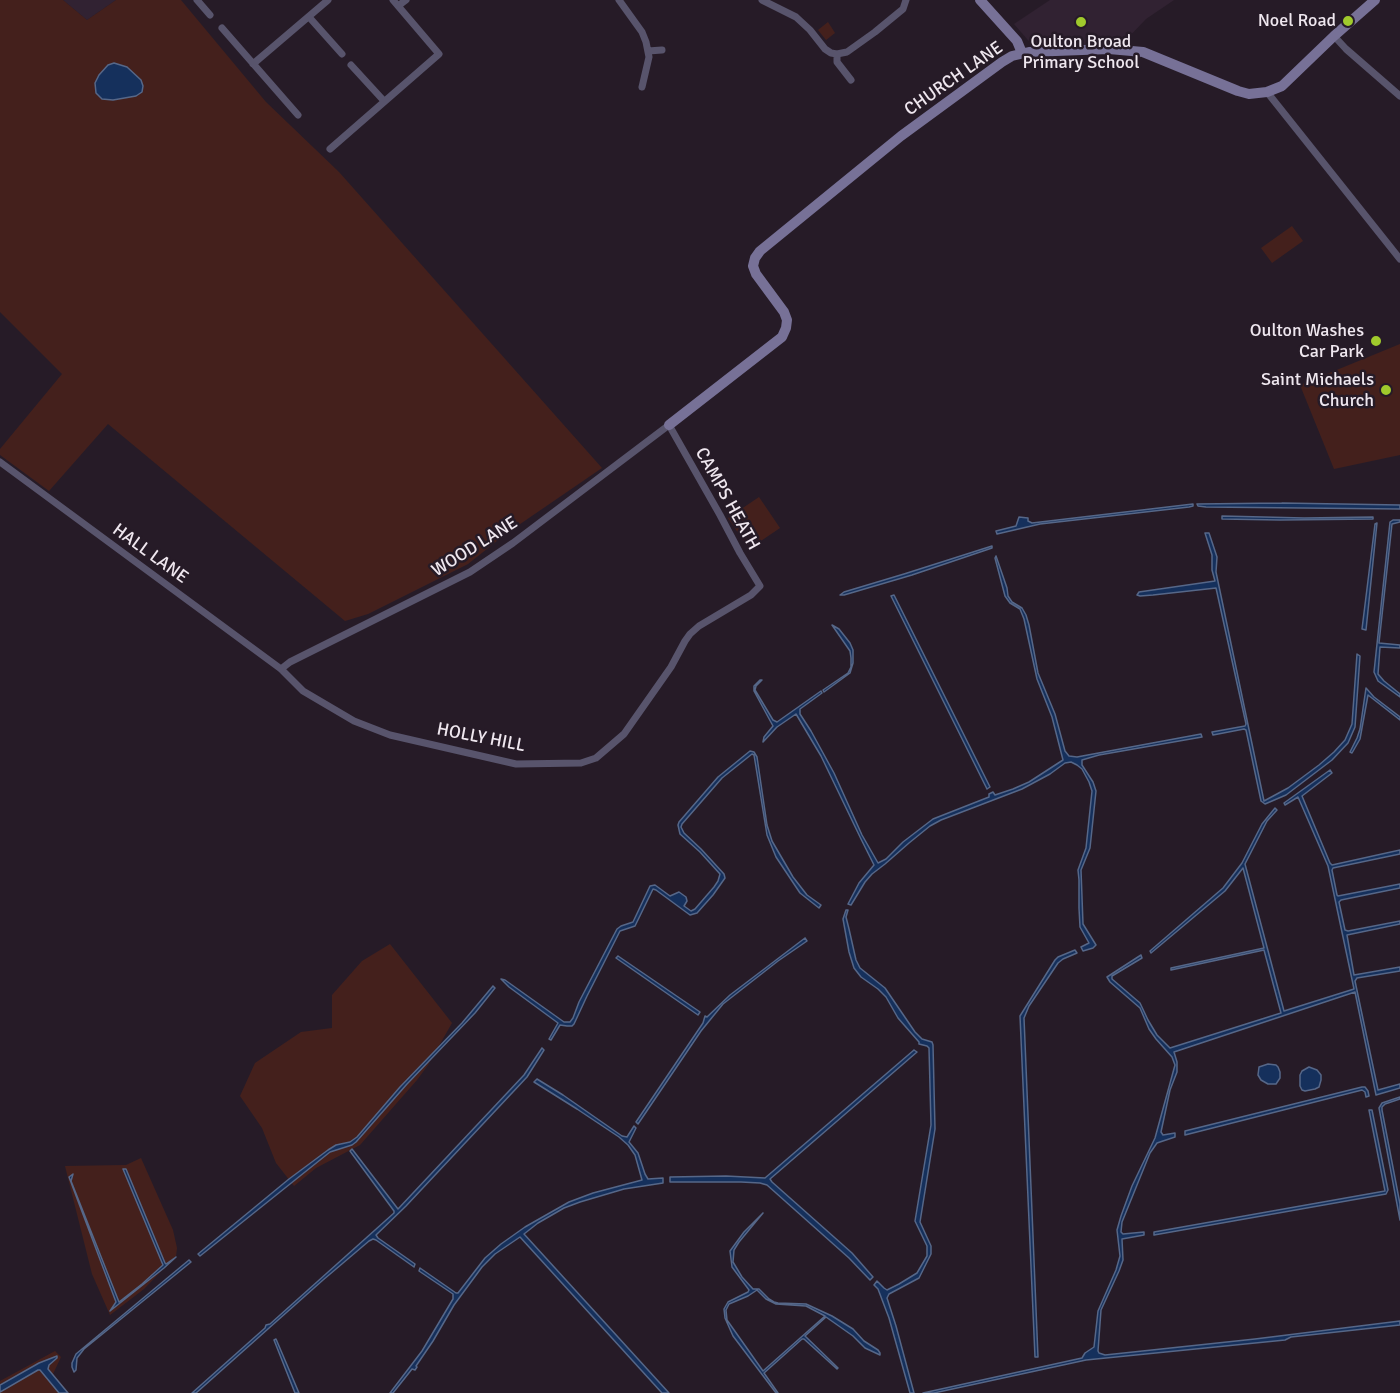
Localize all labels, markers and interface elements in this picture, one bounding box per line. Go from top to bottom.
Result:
place label: Noel Road [1258,10,1336,32]
marker: Noel Road [1341,14,1355,28]
marker: Oulton Broad Primary School [1074,15,1088,29]
place label: Oulton Broad Primary School [1023,31,1139,74]
street label: CHURCH LANE [901,37,1007,121]
place label: Oulton Washes Car Park [1250,320,1364,362]
marker: Oulton Washes Car Park [1369,334,1383,348]
place label: Saint Michaels Church [1261,369,1374,412]
marker: Saint Michaels Church [1379,383,1393,397]
street label: CAMPS HEATH [690,444,764,554]
street label: WOOD LANE [428,512,522,582]
street label: HALL LANE [108,519,192,589]
street label: HOLLY HILL [435,719,527,757]

